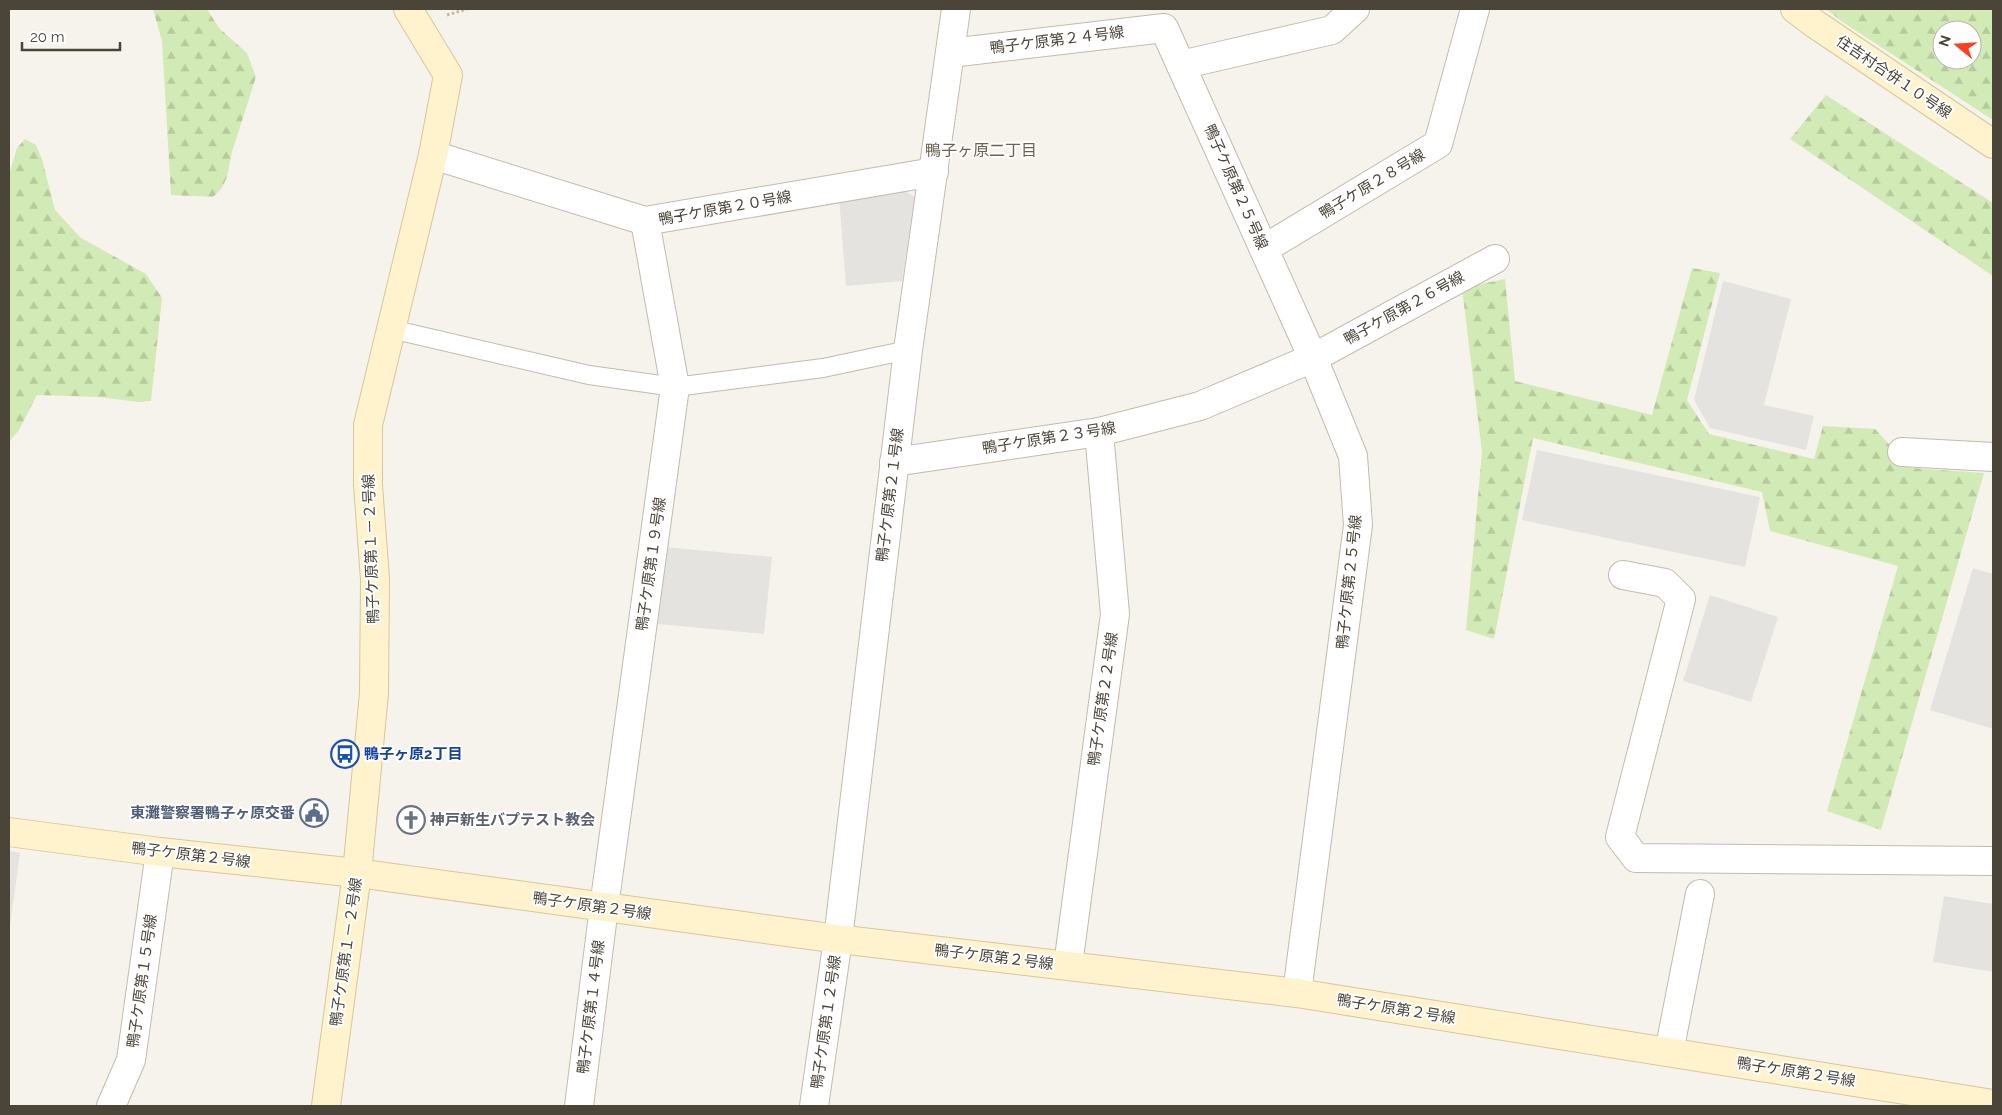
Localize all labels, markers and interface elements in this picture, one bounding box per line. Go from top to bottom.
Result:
scale bar [22,20,120,52]
north arrow [1932,20,1982,70]
street label: 鴨子ケ原第２４号線 [989,23,1125,57]
text: 20 m [30,28,65,46]
street label: 住吉村合併１０号線 [1833,32,1955,122]
text: N [1935,33,1954,49]
street label: 鴨子ケ原第２５号線 [1200,122,1272,252]
district label: 鴨子ヶ原二丁目 [925,141,1037,160]
street label: 鴨子ケ原２８号線 [1316,145,1428,223]
street label: 鴨子ケ原第２０号線 [657,187,793,229]
street label: 鴨子ケ原第２６号線 [1341,267,1467,349]
street label: 鴨子ケ原第２３号線 [981,419,1117,457]
street label: 鴨子ケ原第２１号線 [873,427,907,563]
street label: 鴨子ケ原第１－２号線 [359,474,383,624]
street label: 鴨子ケ原第１９号線 [633,496,669,632]
street label: 鴨子ケ原第２５号線 [1333,514,1365,650]
street label: 鴨子ケ原第２２号線 [1085,631,1121,767]
bus stop icon: 鴨子ヶ原2丁目 [330,739,360,769]
place label: 鴨子ヶ原2丁目 [364,745,462,763]
public building icon: 東灘警察署鴨子ヶ原交番 [299,798,329,828]
place label: 東灘警察署鴨子ヶ原交番 [130,804,295,822]
church icon: 神戸新生バプテスト教会 [396,805,426,835]
place label: 神戸新生バプテスト教会 [429,811,595,829]
street label: 鴨子ケ原第２号線 [130,839,252,871]
street label: 鴨子ケ原第１－２号線 [327,876,365,1028]
street label: 鴨子ケ原第２号線 [531,889,653,923]
street label: 鴨子ケ原第１５号線 [124,913,160,1049]
street label: 鴨子ケ原第１４号線 [574,939,608,1075]
street label: 鴨子ケ原第２号線 [933,941,1055,973]
street label: 鴨子ケ原第１２号線 [808,954,844,1090]
street label: 鴨子ケ原第２号線 [1335,991,1457,1027]
street label: 鴨子ケ原第２号線 [1735,1054,1857,1090]

